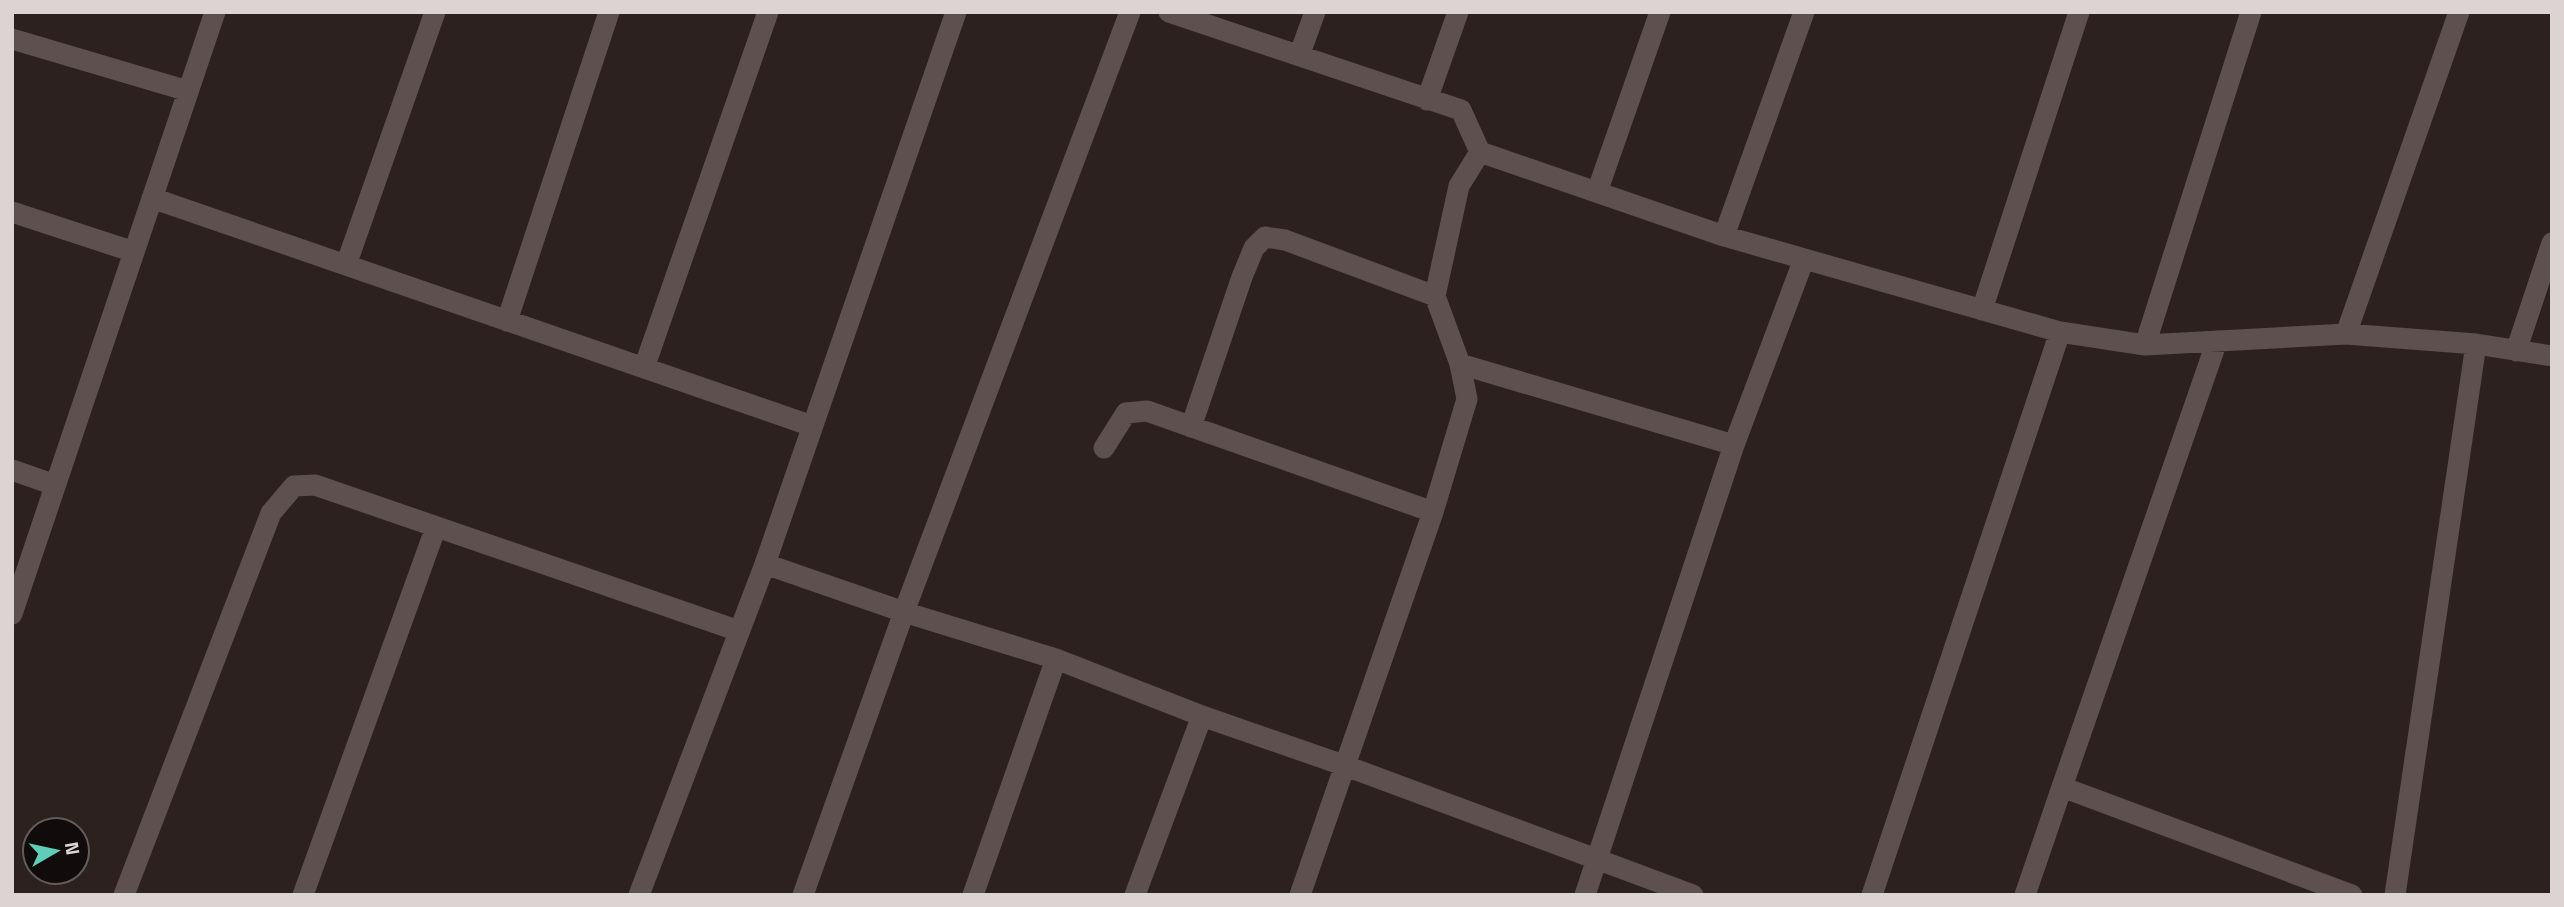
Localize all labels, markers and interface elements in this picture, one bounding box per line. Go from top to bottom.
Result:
north arrow [21,816,91,886]
text: N [58,839,89,857]

